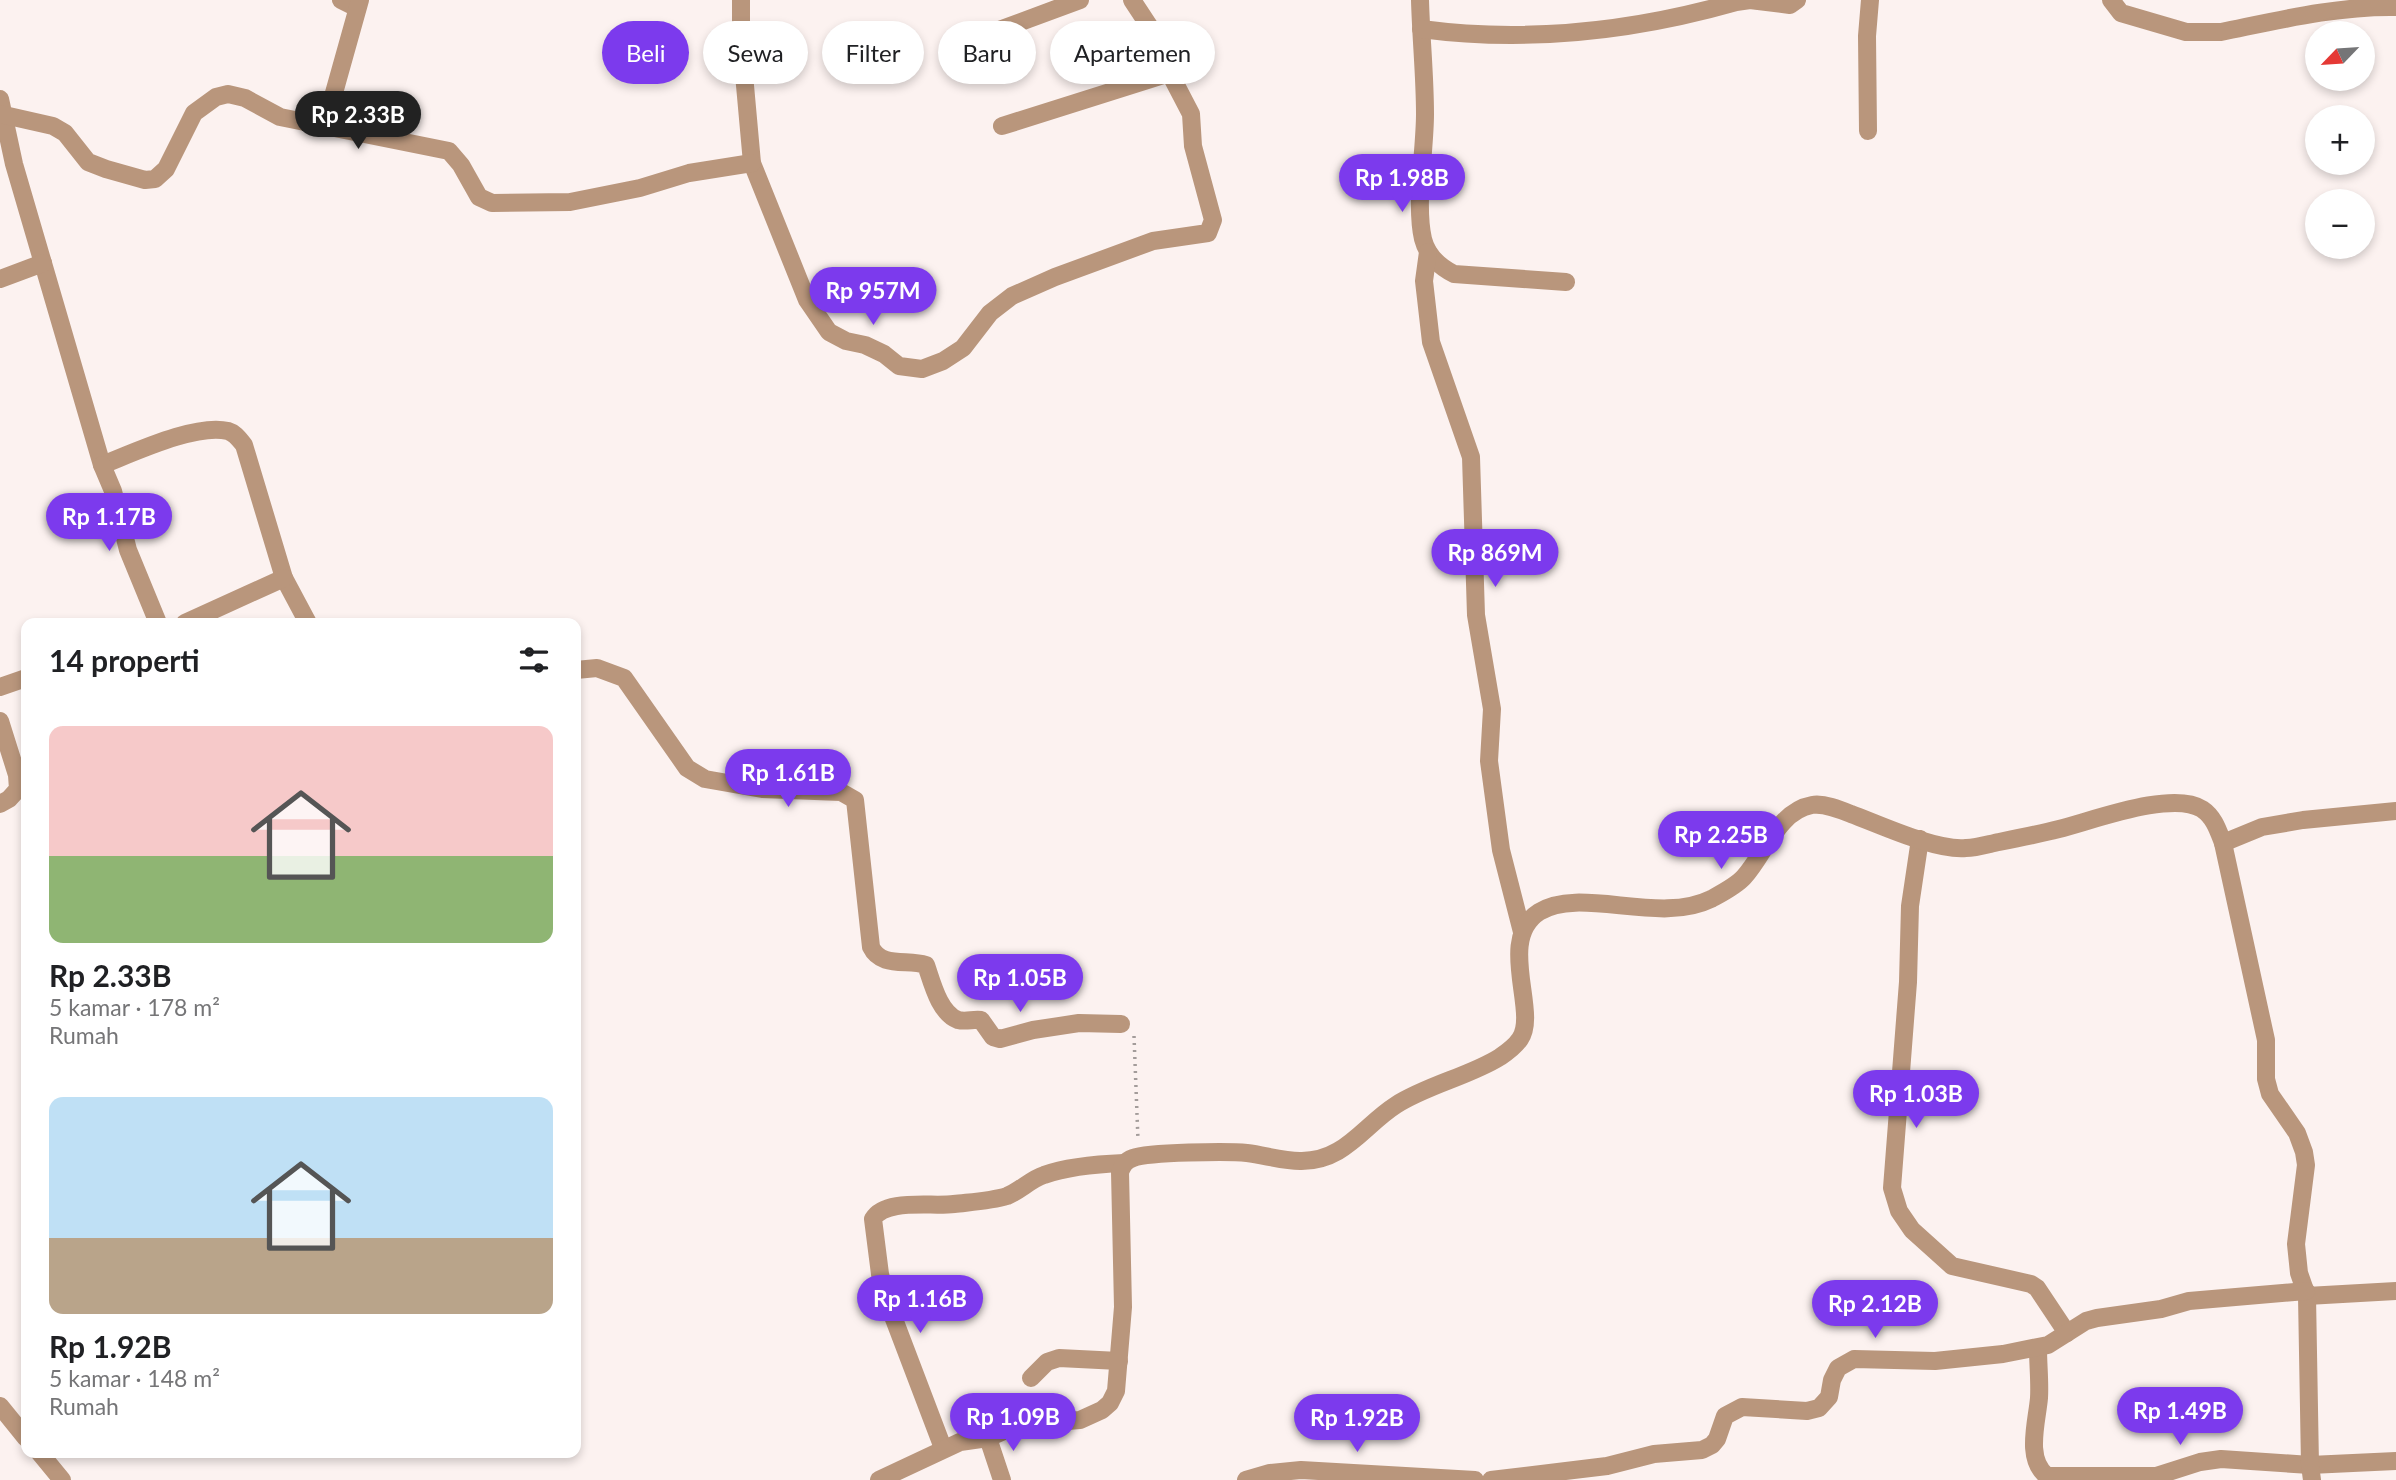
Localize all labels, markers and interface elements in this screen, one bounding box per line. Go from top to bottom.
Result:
chip: Beli [602,21,689,84]
chip: Sewa [703,21,808,84]
chip: Filter [822,21,924,84]
chip: Baru [938,21,1036,84]
chip: Apartemen [1050,21,1215,84]
north arrow [2305,21,2375,91]
map controls [2305,21,2375,259]
pin: Rp 2.33B [286,92,430,151]
text: Rp 2.33B [311,100,405,128]
button: + [2305,105,2375,175]
pin: Rp 1.98B [1330,154,1474,214]
text: Rp 1.98B [1355,163,1449,191]
button: − [2305,189,2375,259]
pin: Rp 957M [808,268,938,327]
text: Rp 957M [825,276,921,304]
pin: Rp 1.17B [37,494,181,553]
text: Rp 1.17B [62,502,156,530]
pin: Rp 869M [1430,530,1560,589]
text: Rp 869M [1447,538,1543,566]
icon: filters [515,641,553,679]
text: 14 properti [49,642,200,678]
pin: Rp 1.61B [716,750,860,809]
text: Rp 1.61B [741,758,835,786]
icon: home [238,772,364,898]
pin: Rp 2.25B [1649,812,1793,871]
text: Rp 2.25B [1674,820,1768,848]
pin: Rp 1.05B [948,954,1092,1014]
text: Rp 2.33B [49,957,172,993]
text: Rp 1.05B [973,963,1067,991]
text: 5 kamar · 178 m² [49,993,220,1021]
text: Rumah [49,1021,119,1049]
pin: Rp 1.03B [1844,1070,1988,1130]
text: Rp 1.03B [1869,1079,1963,1107]
icon: home [238,1143,364,1269]
pin: Rp 1.16B [848,1276,992,1335]
pin: Rp 2.12B [1803,1280,1947,1340]
text: Rp 1.16B [873,1284,967,1312]
text: Rp 2.12B [1828,1289,1922,1317]
text: Rp 1.92B [49,1328,172,1364]
text: 5 kamar · 148 m² [49,1364,220,1392]
pin: Rp 1.49B [2108,1388,2252,1447]
text: Rumah [49,1392,119,1420]
pin: Rp 1.09B [941,1394,1085,1453]
pin: Rp 1.92B [1285,1394,1429,1454]
text: Rp 1.49B [2133,1396,2227,1424]
text: Rp 1.09B [966,1402,1060,1430]
text: Rp 1.92B [1310,1403,1404,1431]

